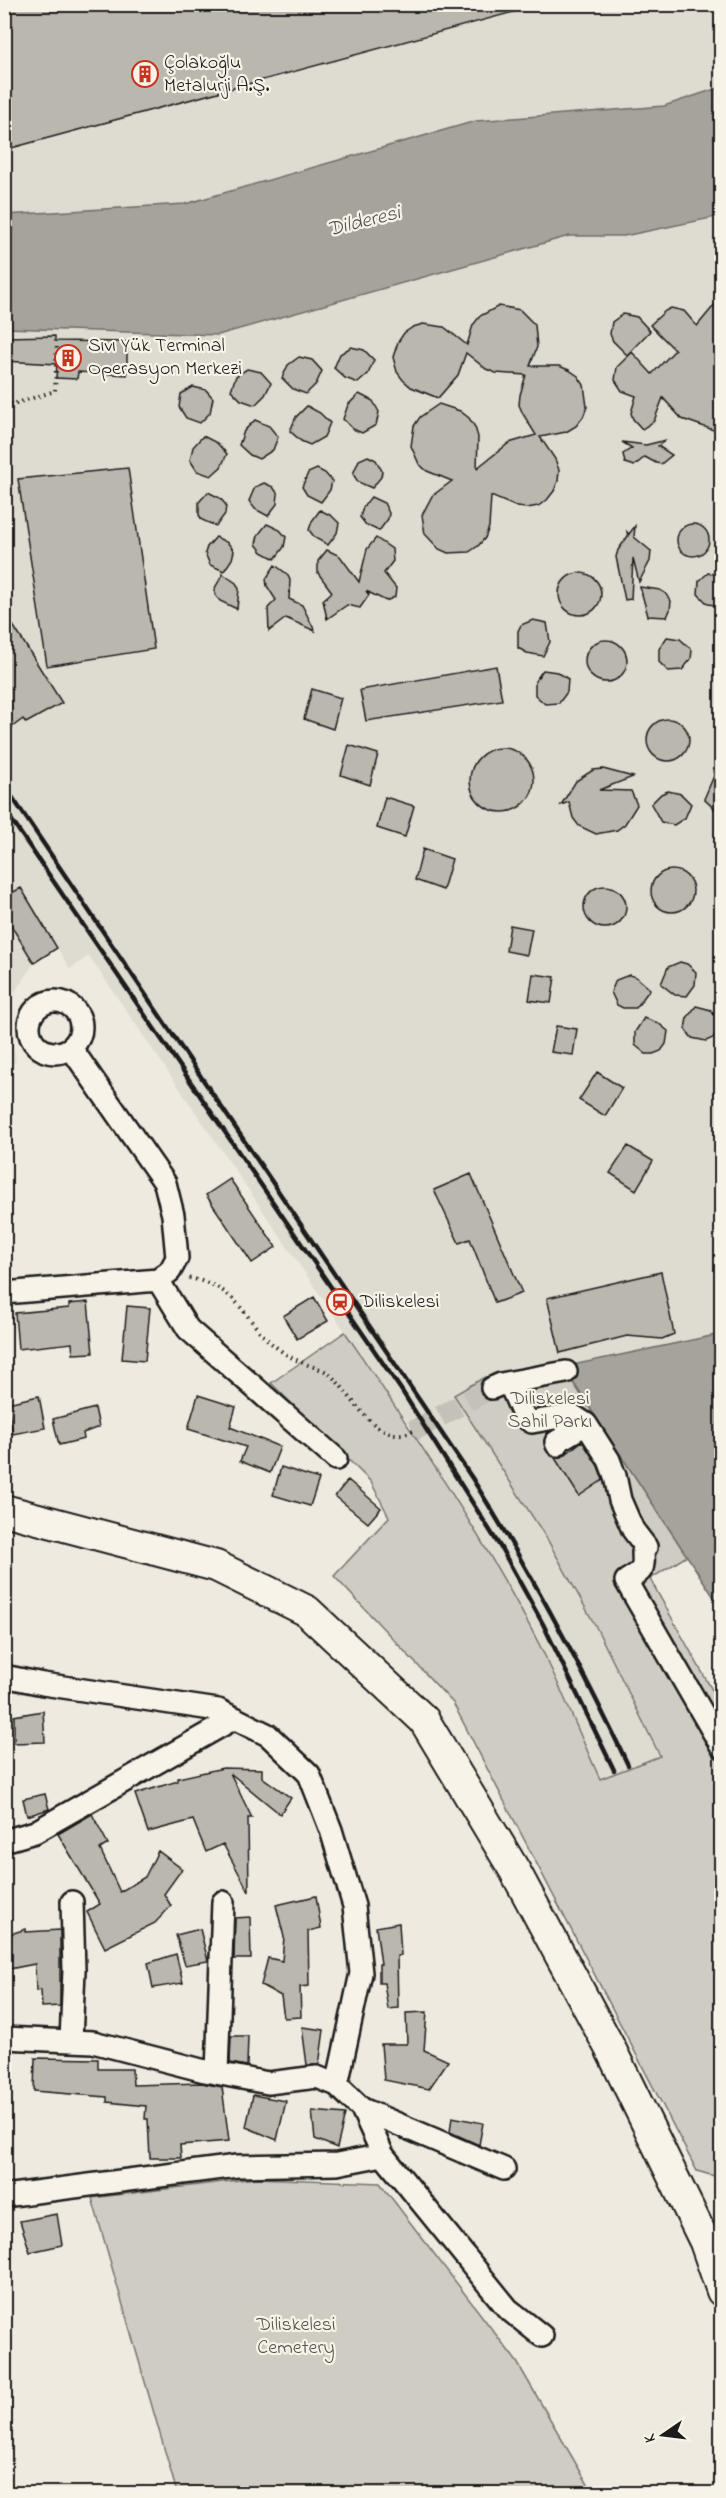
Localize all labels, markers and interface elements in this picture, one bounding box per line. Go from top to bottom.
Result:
place label: Çolakoğlu Metalurji A.Ş. [164,49,269,101]
building icon: Çolakoğlu Metalurji A.Ş. [130,59,160,89]
water label: Dilderesi [324,198,406,246]
place label: Sıvı Yük Terminal Operasyon Merkezi [88,332,242,384]
building icon: Sıvı Yük Terminal Operasyon Merkezi [53,343,83,373]
station icon: Diliskelesi [325,1287,355,1317]
place label: Diliskelesi [359,1288,439,1317]
park label: Diliskelesi Sahil Parkı [508,1385,592,1437]
park label: Diliskelesi Cemetery [255,2311,336,2363]
north arrow [633,2405,693,2465]
text: K [638,2430,663,2445]

